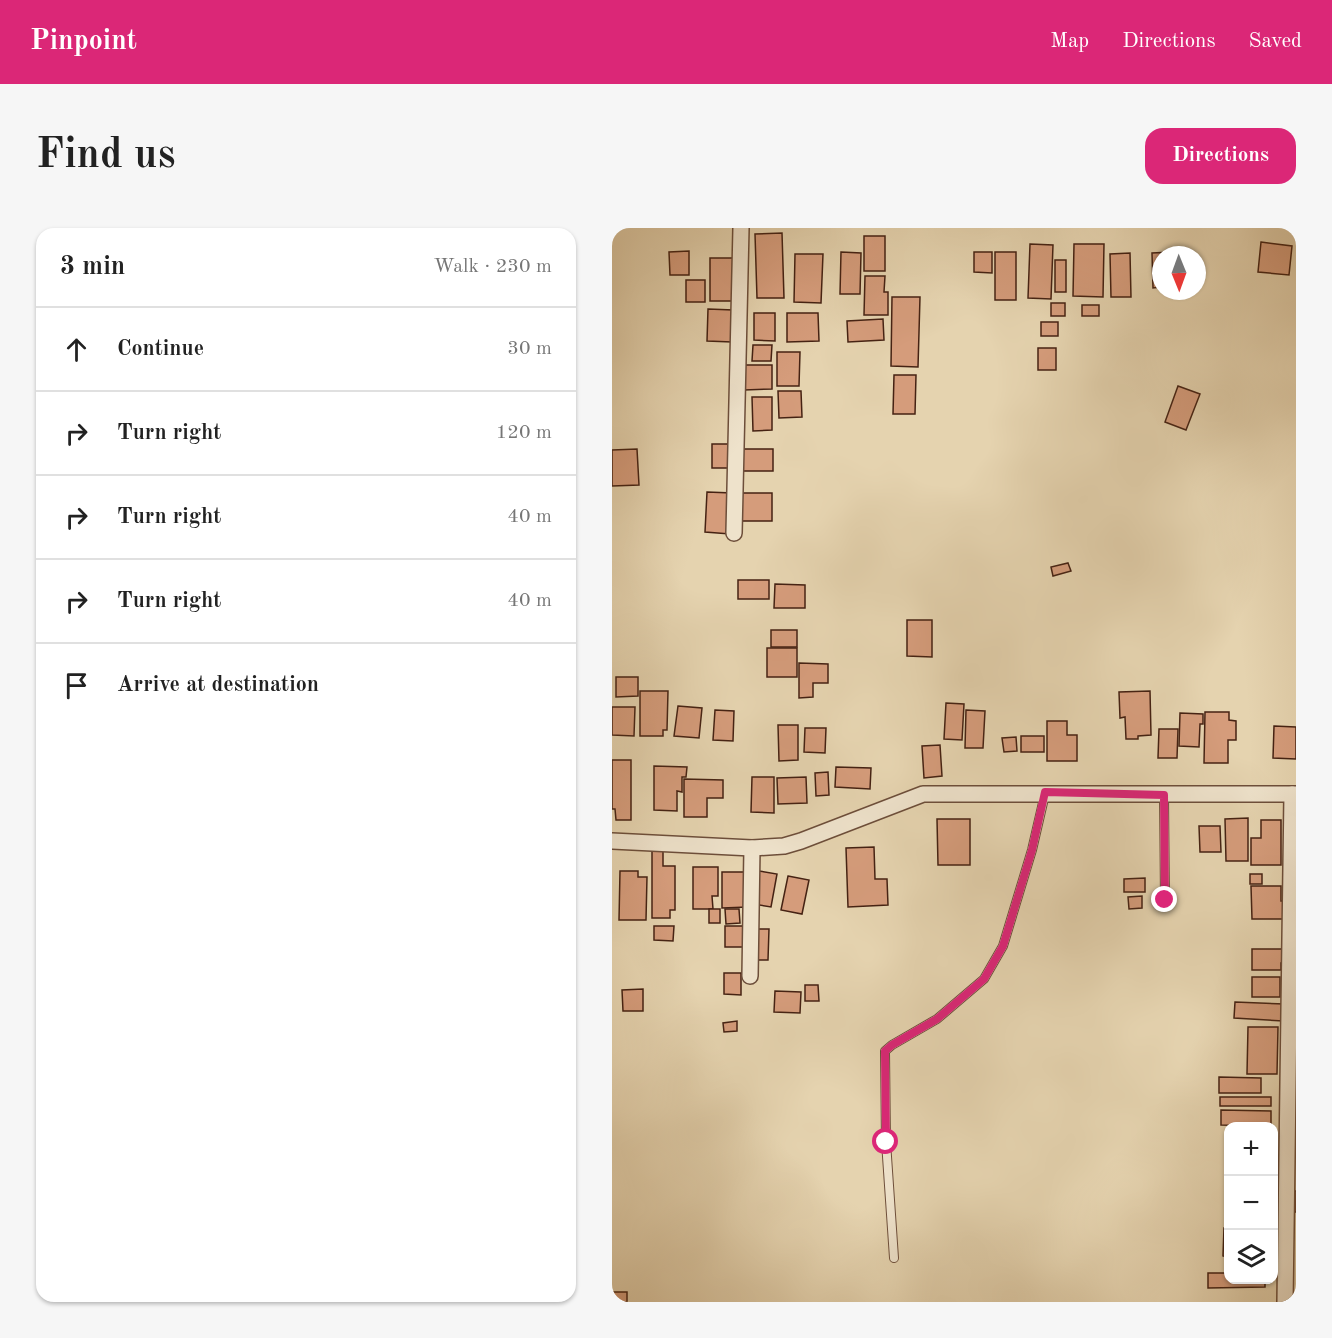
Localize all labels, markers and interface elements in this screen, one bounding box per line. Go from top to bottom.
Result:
text: Pinpoint [30,28,137,56]
text: Map [1050,31,1089,52]
text: Directions [1122,31,1216,52]
text: Saved [1249,31,1302,52]
button: Directions [1145,128,1296,184]
text: Find us [36,135,175,177]
north arrow [1152,246,1206,300]
text: 3 min [60,254,125,280]
text: Walk · 230 m [433,257,552,277]
icon: ahead [60,333,93,366]
text: Continue [117,338,204,360]
text: 30 m [507,339,552,359]
icon: right [60,417,93,450]
text: Turn right [117,422,221,444]
text: 120 m [496,423,552,443]
icon: right [60,501,93,534]
text: Turn right [117,506,221,528]
text: 40 m [507,507,552,527]
icon: right [60,585,93,618]
text: Turn right [117,590,221,612]
text: 40 m [507,591,552,611]
icon: arrive [60,669,93,702]
text: Arrive at destination [117,674,319,696]
route end [1151,886,1177,912]
map controls [1224,1122,1278,1284]
button: + [1224,1122,1278,1176]
route start [872,1128,898,1154]
button: − [1224,1176,1278,1230]
button: layers [1224,1230,1278,1284]

